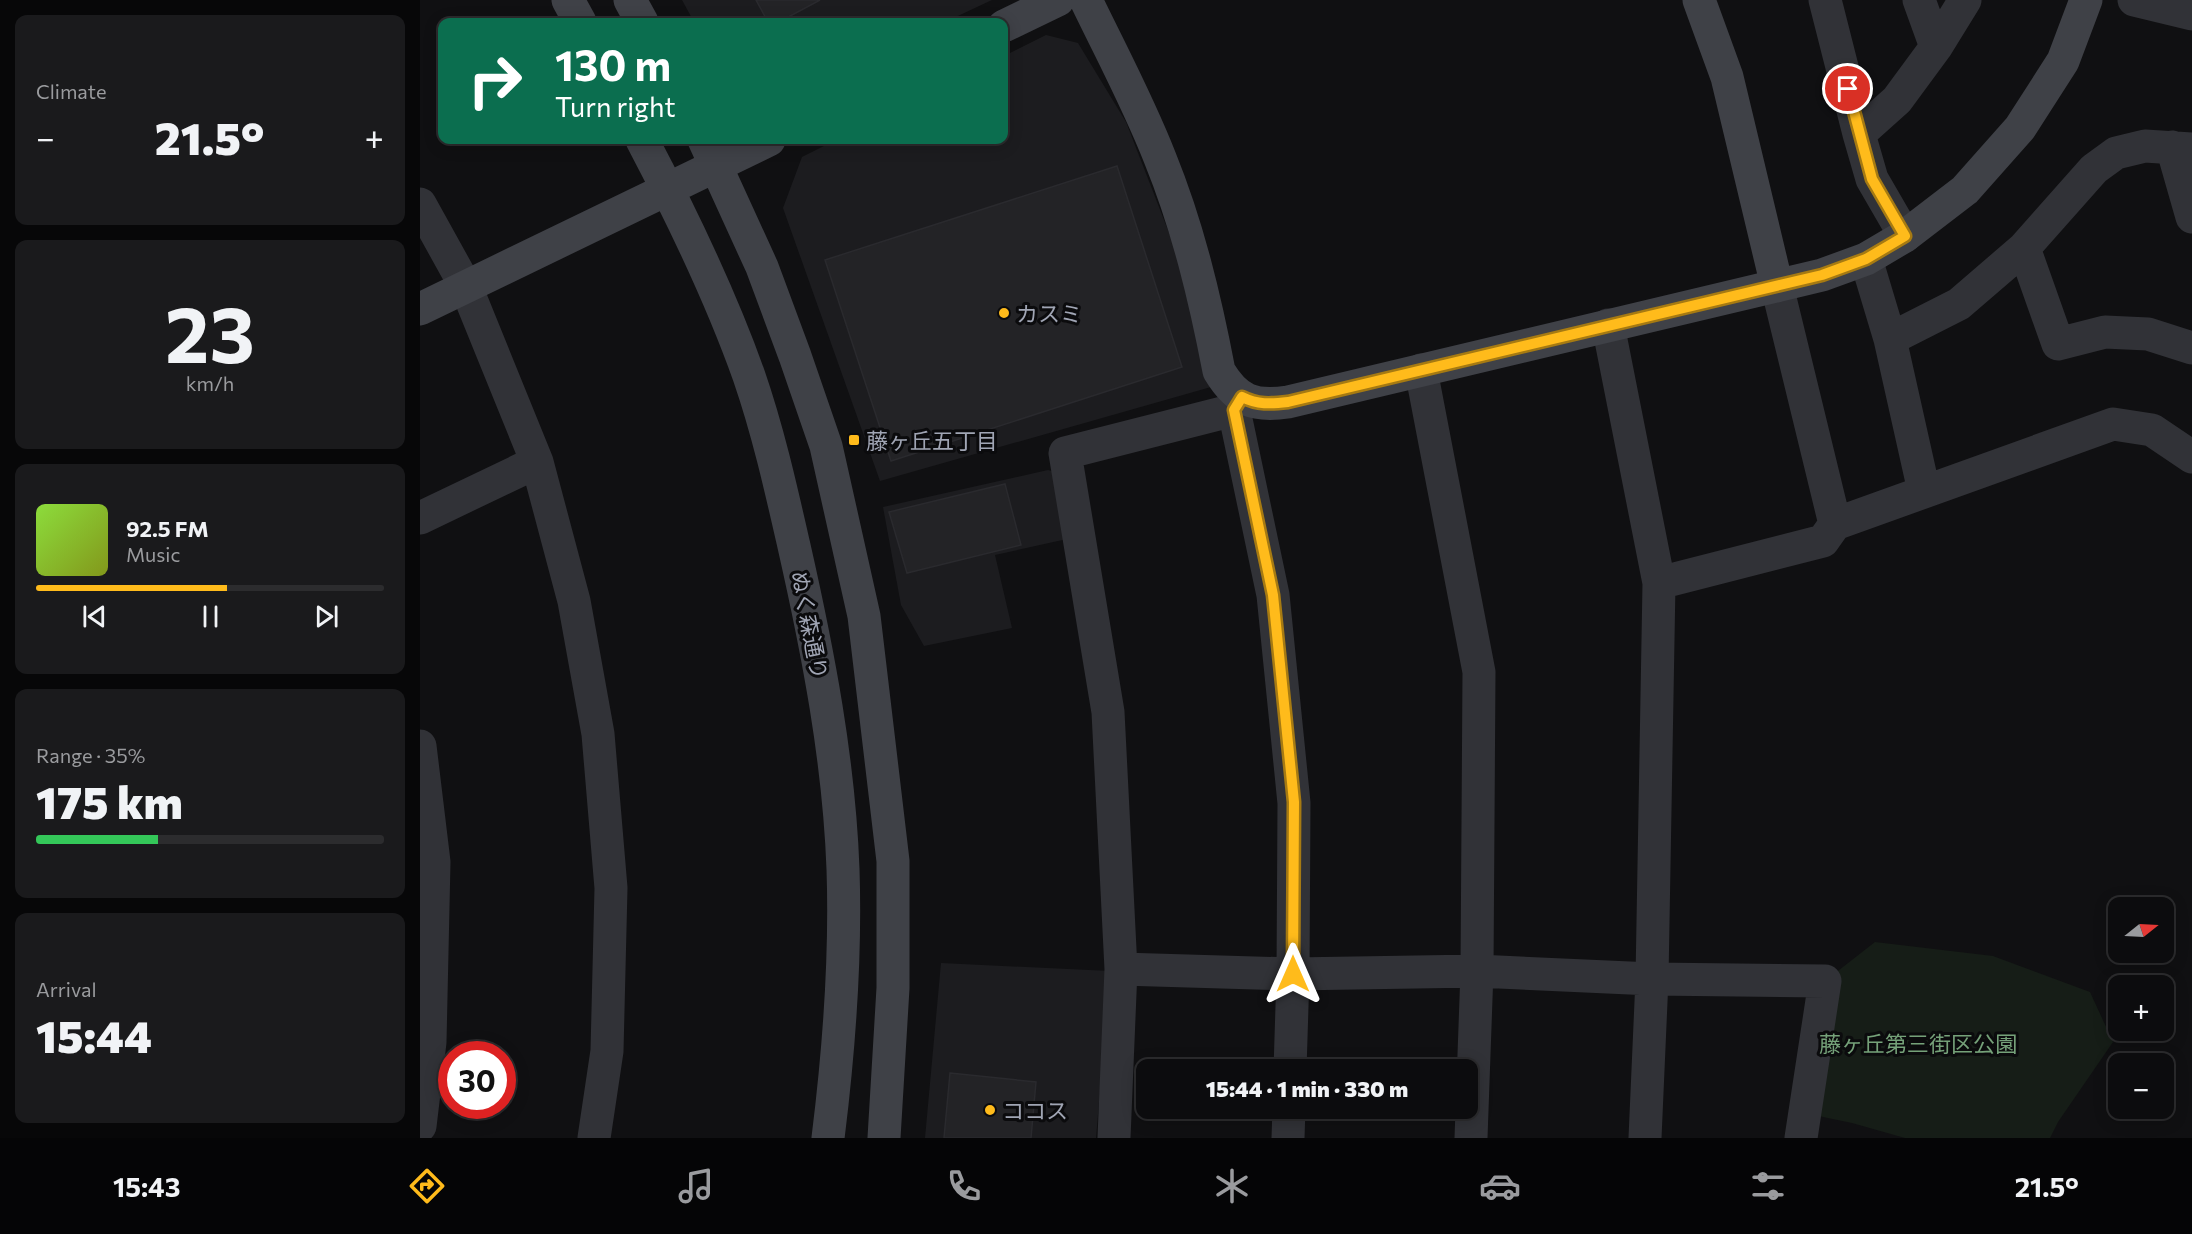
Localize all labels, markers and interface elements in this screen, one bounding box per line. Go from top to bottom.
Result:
text: 130 m [555,38,671,90]
icon: right [456,42,534,120]
pin [1822,63,1873,114]
icon: arrive [1831,72,1864,105]
text: Climate [36,79,106,103]
text: Turn right [555,90,675,123]
text: 21.5° [155,109,265,164]
text: − [36,116,55,157]
text: + [365,116,384,157]
text: 23 [165,284,255,379]
place label: カスミ [1016,300,1082,327]
marker: カスミ [997,306,1011,320]
text: km/h [186,371,234,395]
place label: 藤ヶ丘五丁目 [866,427,998,454]
marker: 藤ヶ丘五丁目 [847,433,861,447]
text: 92.5 FM [126,515,209,542]
text: Music [126,542,180,566]
street label: ぬく森通り [786,568,834,682]
icon: previous [78,600,111,633]
icon: pause [194,600,227,633]
icon: next [310,600,343,633]
text: Range · 35% [36,743,145,767]
text: 175 km [36,773,183,828]
north arrow [2108,897,2174,963]
map controls [2108,897,2174,1119]
position arrow [1261,942,1325,1006]
button: + [2108,975,2174,1041]
text: Arrival [36,977,97,1001]
text: 15:44 [36,1007,152,1062]
park label: 藤ヶ丘第三街区公園 [1819,1030,2017,1057]
speed limit sign: 30 [438,1041,516,1119]
button: − [2108,1053,2174,1119]
text: 15:44 · 1 min · 330 m [1206,1075,1408,1102]
place label: ココス [1002,1097,1068,1124]
marker: ココス [983,1103,997,1117]
icon: directions [406,1165,448,1207]
icon: music [675,1165,717,1207]
icon: phone [943,1165,985,1207]
icon: climate [1211,1165,1253,1207]
icon: car [1479,1165,1521,1207]
icon: filters [1747,1165,1789,1207]
text: 15:43 [113,1170,180,1203]
text: 21.5° [2015,1170,2079,1203]

